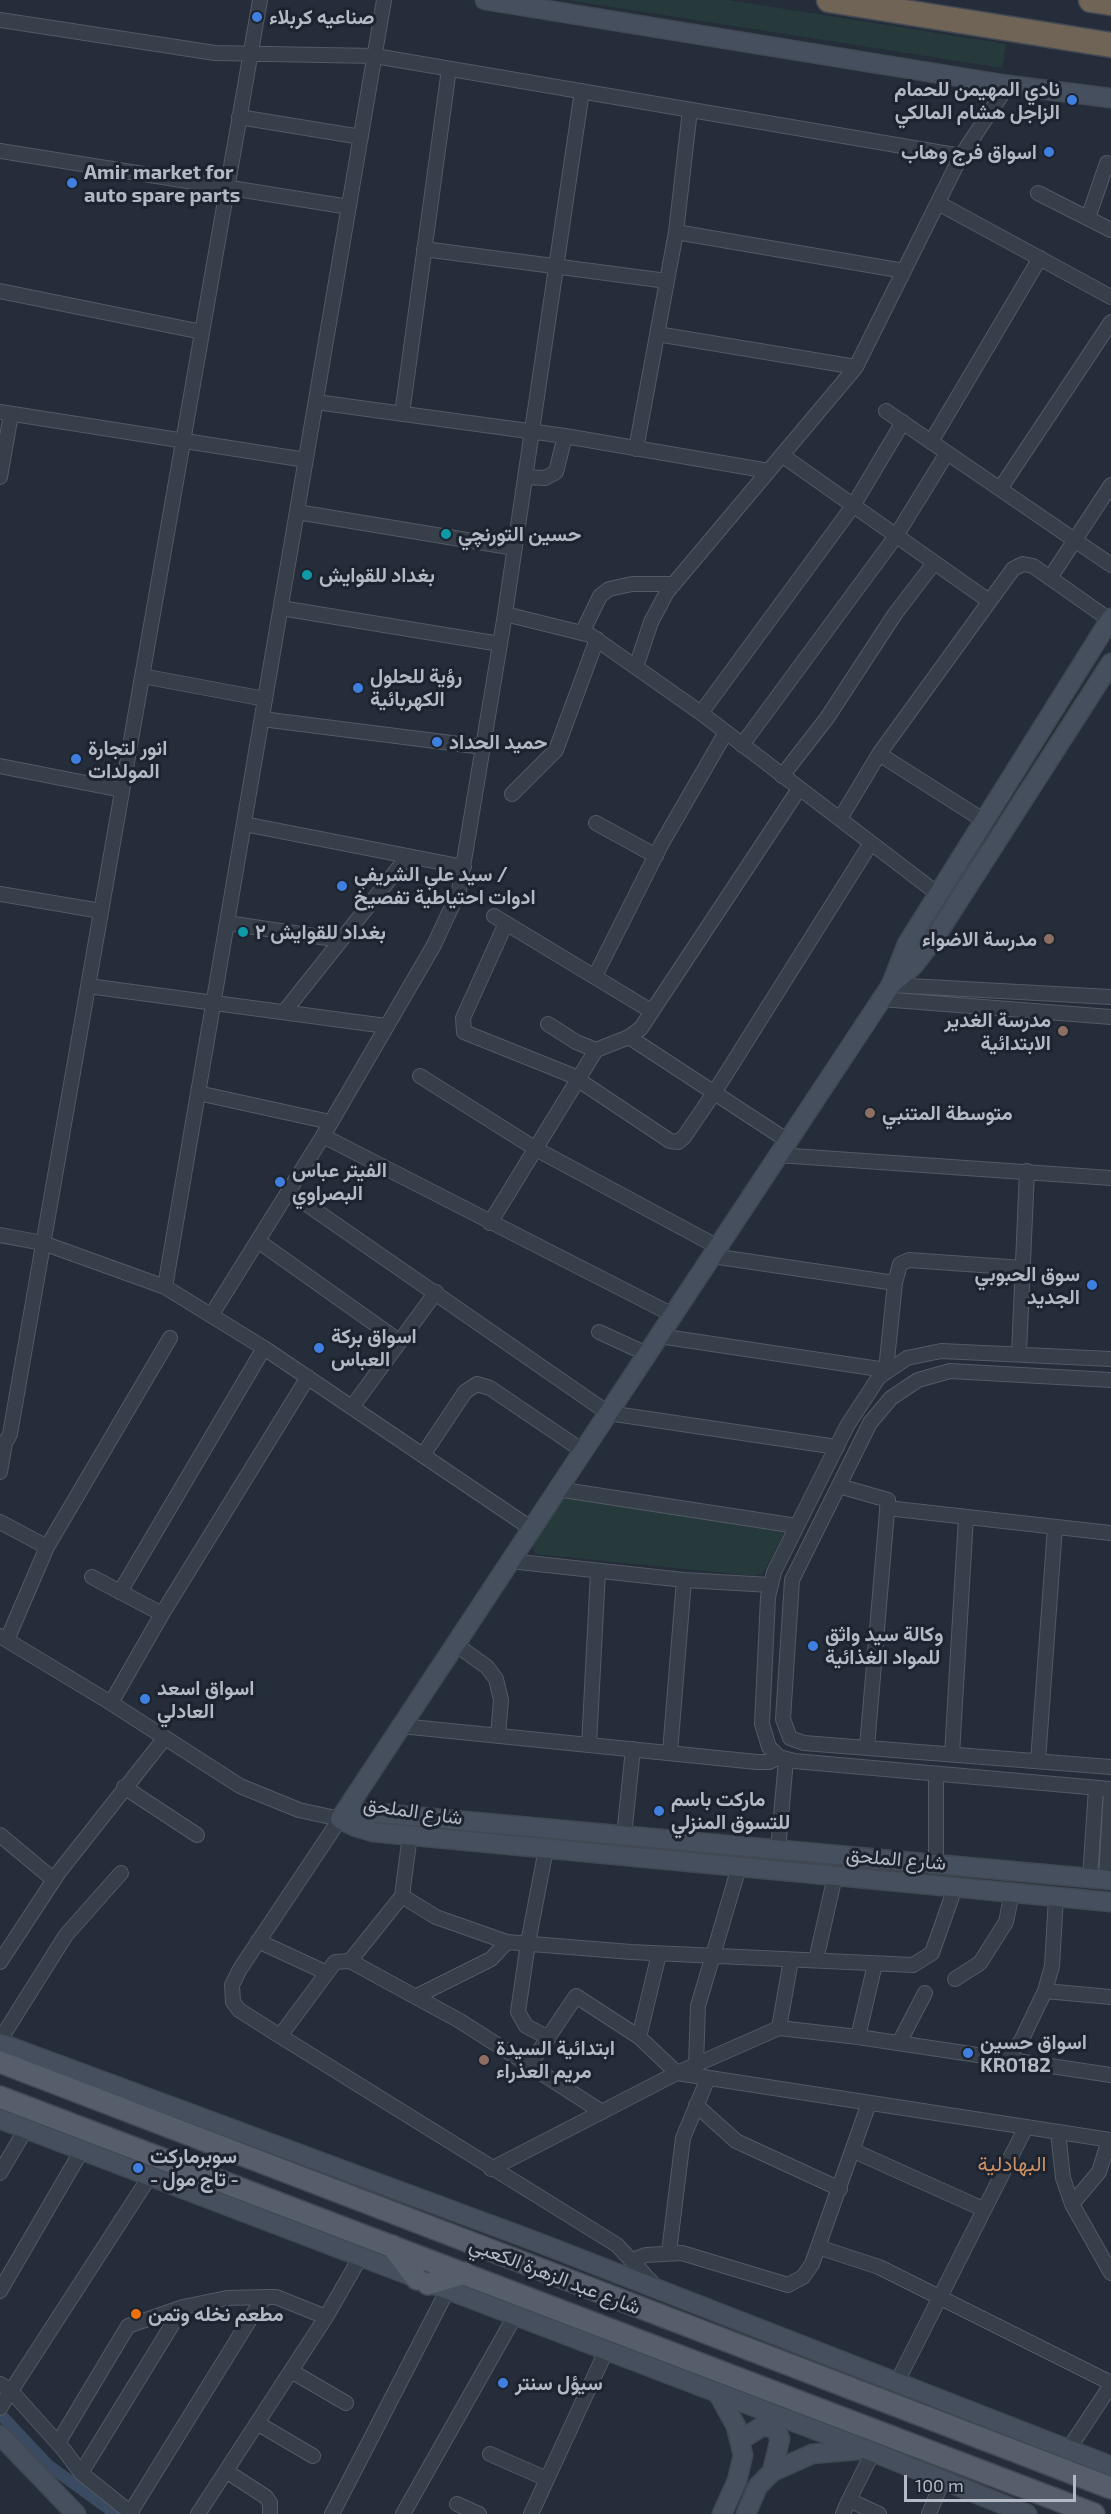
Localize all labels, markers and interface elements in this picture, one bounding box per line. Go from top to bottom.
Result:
place label: صناعيه كربلاء [269,5,374,29]
marker: صناعيه كربلاء [250,10,264,24]
place label: نادي المهيمن للحمام الزاجل هشام المالكي [894,77,1060,124]
marker: نادي المهيمن للحمام الزاجل هشام المالكي [1065,93,1079,107]
place label: اسواق فرج وهاب [901,140,1037,164]
marker: اسواق فرج وهاب [1042,145,1056,159]
place label: Amir market for auto spare parts [84,160,240,207]
marker: Amir market for auto spare parts [65,176,79,190]
place label: حسين التورنچي [458,522,581,546]
marker: حسين التورنچي [439,527,453,541]
place label: بغداد للقوايش [319,563,435,587]
marker: بغداد للقوايش [300,568,314,582]
place label: رؤية للحلول الكهربائية [370,664,462,711]
marker: رؤية للحلول الكهربائية [351,681,365,695]
place label: حميد الحداد [449,730,547,754]
marker: حميد الحداد [430,735,444,749]
place label: انور لتجارة المولدات [88,736,167,783]
marker: انور لتجارة المولدات [69,752,83,766]
place label: سيد علي الشريفي / ادوات احتياطية تفصيخ [354,862,536,909]
marker: سيد علي الشريفي / ادوات احتياطية تفصيخ [335,879,349,893]
place label: بغداد للقوايش ٢ [255,920,386,944]
marker: بغداد للقوايش ٢ [236,925,250,939]
place label: مدرسة الاضواء [922,927,1037,951]
marker: مدرسة الاضواء [1042,932,1056,946]
place label: مدرسة الغدير الابتدائية [944,1008,1051,1055]
marker: مدرسة الغدير الابتدائية [1056,1024,1070,1038]
place label: متوسطة المتنبي [882,1101,1012,1125]
marker: متوسطة المتنبي [863,1106,877,1120]
place label: الفيتر عباس البصراوي [292,1158,387,1205]
marker: الفيتر عباس البصراوي [273,1175,287,1189]
place label: سوق الحبوبي الجديد [975,1262,1080,1309]
marker: سوق الحبوبي الجديد [1085,1278,1099,1292]
place label: اسواق بركة العباس [331,1324,417,1371]
marker: اسواق بركة العباس [312,1341,326,1355]
place label: وكالة سيد واثق للمواد الغذائية [825,1622,943,1669]
marker: وكالة سيد واثق للمواد الغذائية [806,1639,820,1653]
place label: اسواق اسعد العادلي [157,1676,254,1723]
marker: اسواق اسعد العادلي [138,1692,152,1706]
place label: ماركت باسم للتسوق المنزلي [671,1787,790,1834]
street label: شارع الملحق [362,1792,464,1830]
marker: ماركت باسم للتسوق المنزلي [652,1804,666,1818]
street label: شارع الملحق [845,1843,947,1875]
place label: اسواق حسين KR0182 [980,2030,1087,2077]
place label: ابتدائية السيدة مريم العذراء [496,2036,615,2083]
marker: اسواق حسين KR0182 [961,2046,975,2060]
marker: ابتدائية السيدة مريم العذراء [477,2053,491,2067]
place label: سوبرماركت - تاج مول - [150,2144,239,2191]
district label: البهادلية [978,2151,1046,2177]
marker: سوبرماركت - تاج مول - [131,2161,145,2175]
street label: شارع عبد الزهرة الكعبي [466,2232,644,2320]
place label: مطعم نخله وتمن [148,2302,284,2326]
marker: مطعم نخله وتمن [129,2307,143,2321]
place label: سيؤل سنتر [515,2371,603,2395]
marker: سيؤل سنتر [496,2376,510,2390]
scale bar [907,2463,1080,2501]
text: 100 m [915,2474,964,2496]

